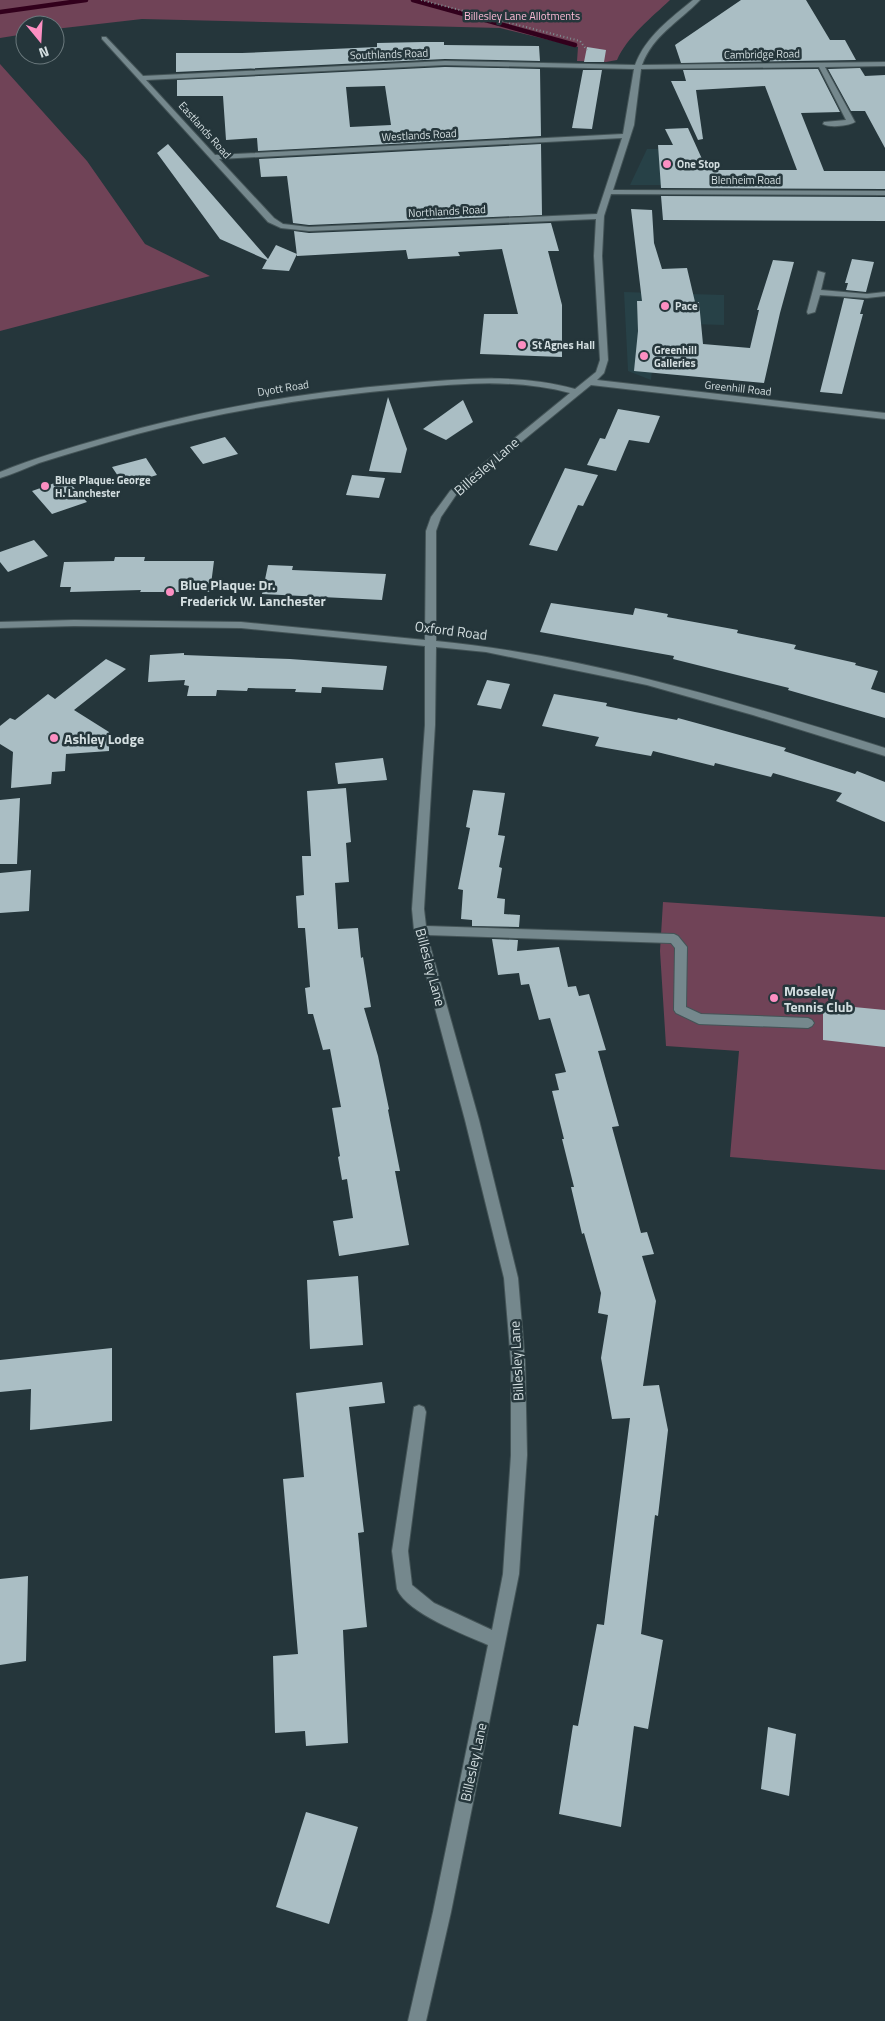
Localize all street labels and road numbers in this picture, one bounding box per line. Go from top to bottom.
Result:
street label: Southlands Road [349,45,429,63]
street label: Cambridge Road [724,45,800,63]
street label: Eastlands Road [175,98,235,162]
street label: Westlands Road [381,125,457,145]
street label: Blenheim Road [711,172,781,188]
street label: Northlands Road [408,201,486,221]
street label: Dyott Road [256,376,310,400]
street label: Greenhill Road [704,377,772,399]
street label: Billesley Lane [449,432,523,500]
street label: Oxford Road [414,615,488,645]
street label: Billesley Lane [410,926,452,1008]
street label: Billesley Lane [503,1320,529,1402]
street label: Billesley Lane [454,1721,492,1803]

